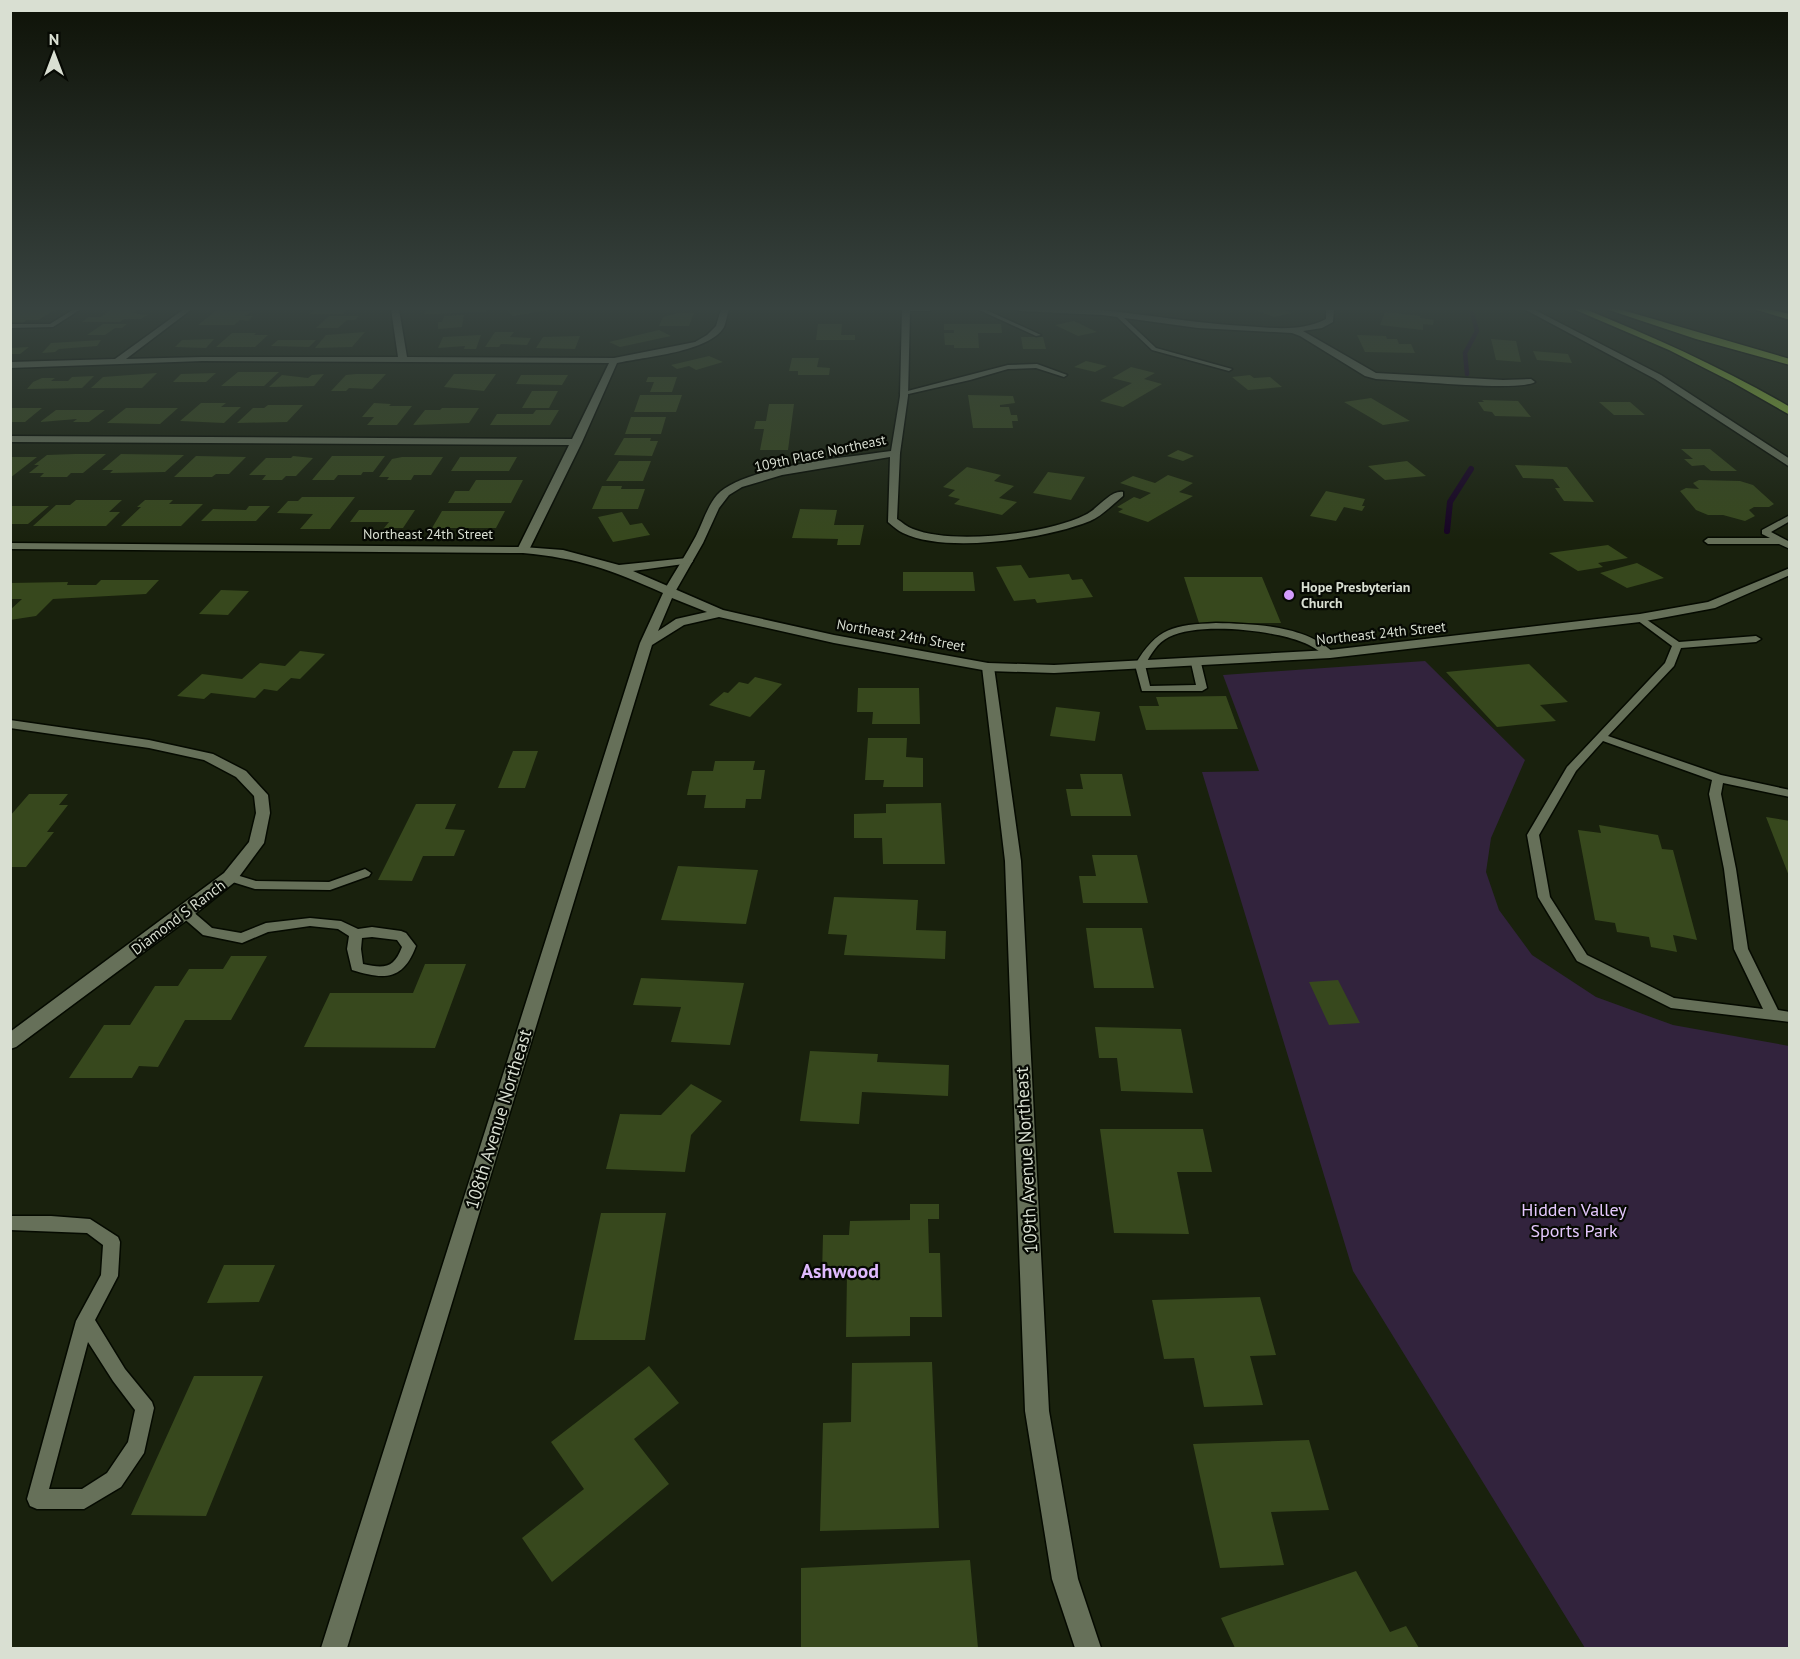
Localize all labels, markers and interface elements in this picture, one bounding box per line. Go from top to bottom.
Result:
north arrow [24,24,84,84]
text: N [49,29,59,49]
street label: 109th Place Northeast [753,430,888,476]
street label: Northeast 24th Street [363,525,493,543]
place label: Hope Presbyterian Church [1301,578,1410,612]
marker: Hope Presbyterian Church [1282,588,1296,602]
street label: Northeast 24th Street [835,615,967,655]
street label: Northeast 24th Street [1315,617,1447,649]
street label: Diamond S Ranch [127,875,229,959]
street label: 108th Avenue Northeast [460,1026,536,1212]
street label: 109th Avenue Northeast [1010,1066,1042,1254]
park label: Hidden Valley Sports Park [1521,1198,1627,1242]
district label: Ashwood [801,1258,879,1284]

